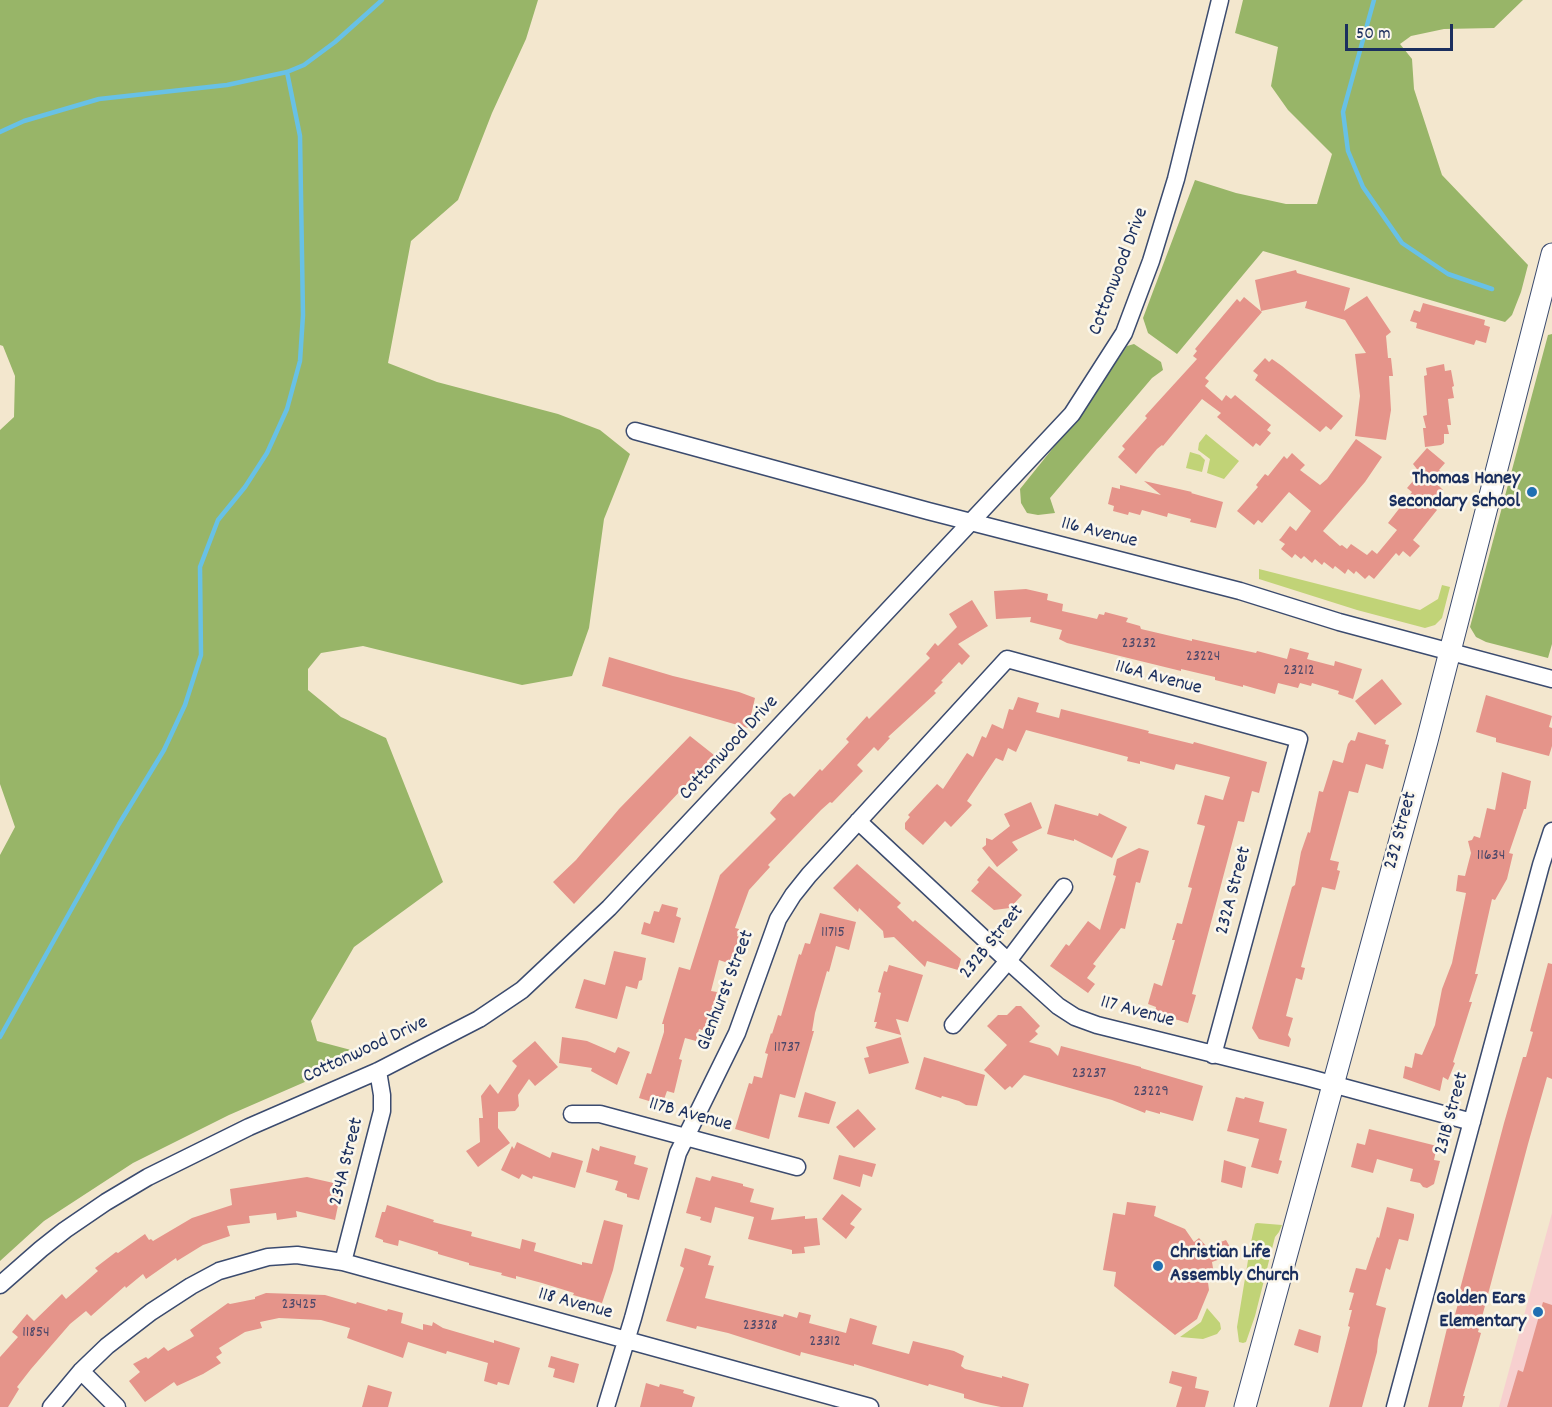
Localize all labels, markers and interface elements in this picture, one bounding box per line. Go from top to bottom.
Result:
scale bar [1348,12,1456,50]
text: 50 m [1356,22,1391,47]
street label: Cottonwood Drive [1085,205,1155,339]
place label: Thomas Haney Secondary School [1389,468,1520,515]
marker: Thomas Haney Secondary School [1525,485,1539,499]
street label: 116 Avenue [1058,513,1140,555]
house number: 23232 [1121,635,1157,655]
house number: 23224 [1186,648,1220,668]
street label: 116A Avenue [1112,656,1204,702]
house number: 23212 [1283,662,1315,682]
street label: Cottonwood Drive [675,692,785,806]
street label: 232 Street [1380,789,1424,873]
street label: 232A Street [1212,844,1258,938]
house number: 11634 [1477,847,1505,867]
street label: 232B Street [956,901,1030,985]
house number: 11715 [821,924,845,944]
street label: Glenhurst Street [693,927,761,1055]
street label: 117 Avenue [1097,992,1177,1034]
street label: Cottonwood Drive [300,1012,432,1090]
house number: 11737 [774,1039,800,1059]
house number: 23237 [1072,1065,1106,1085]
street label: 231B Street [1430,1070,1476,1158]
house number: 23229 [1133,1083,1169,1103]
street label: 117B Avenue [646,1093,734,1139]
street label: 234A Street [325,1115,371,1209]
place label: Christian Life Assembly Church [1170,1242,1299,1289]
marker: Christian Life Assembly Church [1151,1259,1165,1273]
street label: 118 Avenue [535,1284,615,1326]
place label: Golden Ears Elementary [1436,1288,1526,1335]
house number: 23425 [281,1296,317,1316]
marker: Golden Ears Elementary [1531,1305,1545,1319]
house number: 23328 [743,1317,777,1337]
house number: 11854 [22,1324,50,1344]
house number: 23312 [809,1333,841,1353]

